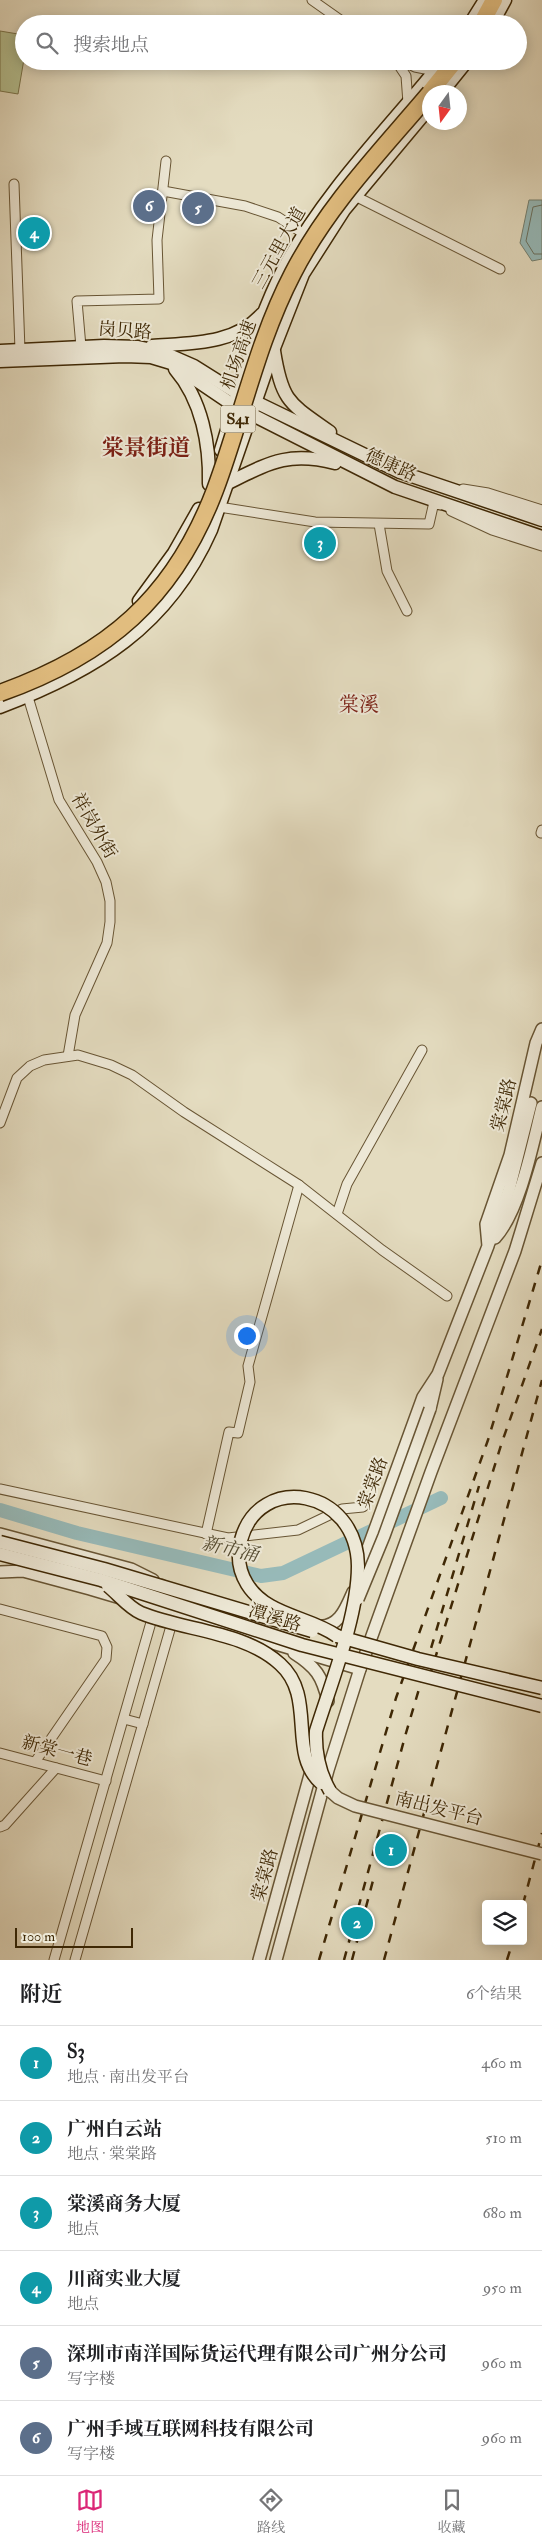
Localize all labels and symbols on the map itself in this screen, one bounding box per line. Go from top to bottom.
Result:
north arrow [422,85,467,130]
pin: 6 [133,187,165,225]
pin: 5 [182,189,214,227]
street label: 三元里大道 [247,203,311,293]
pin: 4 [18,214,50,252]
street label: 机场高速 [216,317,262,393]
street label: 岗贝路 [97,318,153,344]
road number: S41 [220,406,256,432]
district label: 棠景街道 [102,434,190,462]
street label: 德康路 [362,444,420,486]
pin: 3 [304,524,336,562]
district label: 棠溪 [339,692,379,717]
street label: 祥岗外街 [66,789,122,863]
street label: 棠棠路 [486,1076,522,1134]
your location [234,1323,260,1349]
street label: 棠棠路 [353,1454,393,1512]
water label: 新市涌 [200,1531,262,1568]
street label: 潭溪路 [246,1599,304,1637]
street label: 新棠一巷 [19,1731,95,1771]
street label: 南出发平台 [393,1787,485,1831]
pin: 1 [375,1831,407,1869]
street label: 棠棠路 [247,1846,283,1904]
pin: 2 [341,1904,373,1942]
scale bar [15,1925,132,1948]

